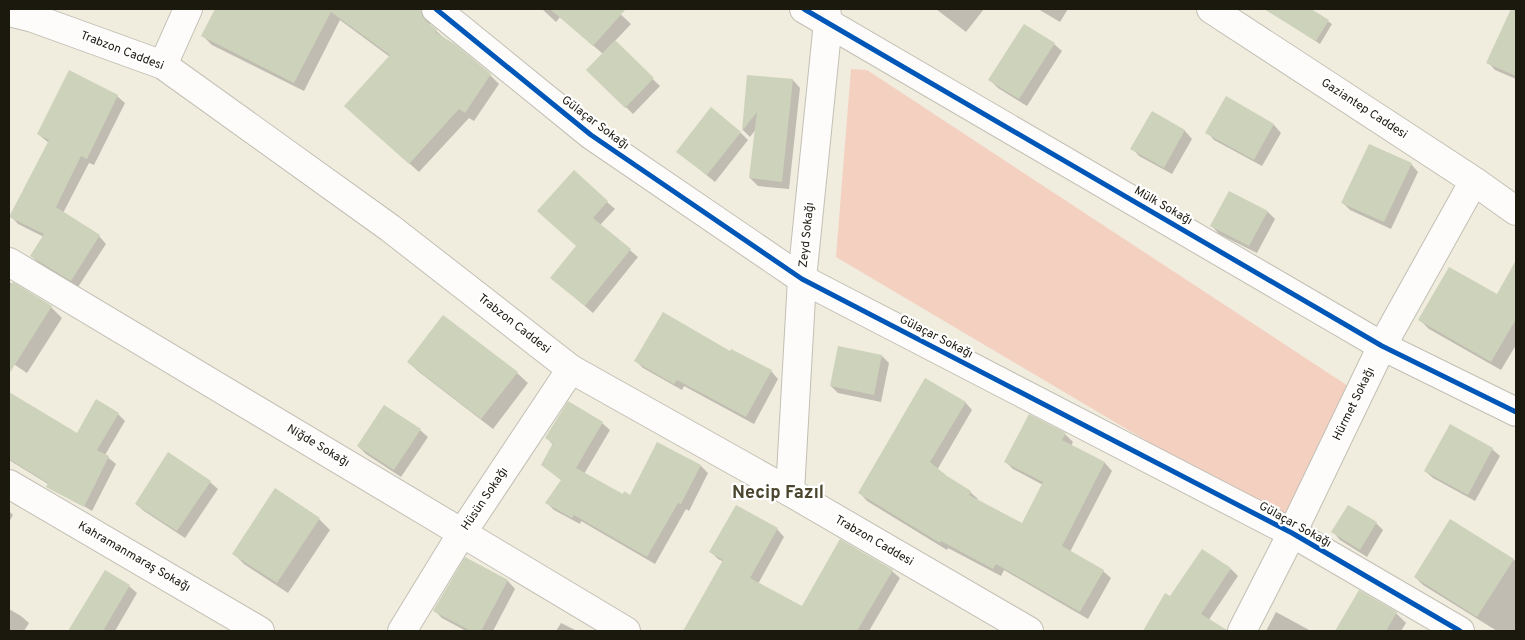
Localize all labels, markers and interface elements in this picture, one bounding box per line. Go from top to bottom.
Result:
street label: Trabzon Caddesi [78,28,166,74]
street label: Gaziantep Caddesi [1318,75,1410,143]
street label: Gülaçar Sokağı [558,92,632,154]
street label: Mülk Sokağı [1131,183,1195,229]
street label: Zeyd Sokağı [796,201,818,269]
street label: Trabzon Caddesi [474,291,554,357]
street label: Gülaçar Sokağı [896,312,976,362]
street label: Hürmet Sokağı [1329,365,1379,443]
street label: Niğde Sokağı [284,421,352,471]
street label: Hüsün Sokağı [458,464,512,534]
district label: Necip Fazıl [732,482,824,505]
street label: Gülaçar Sokağı [1256,498,1334,552]
street label: Trabzon Caddesi [832,512,916,570]
street label: Kahramanmaraş Sokağı [75,518,193,596]

